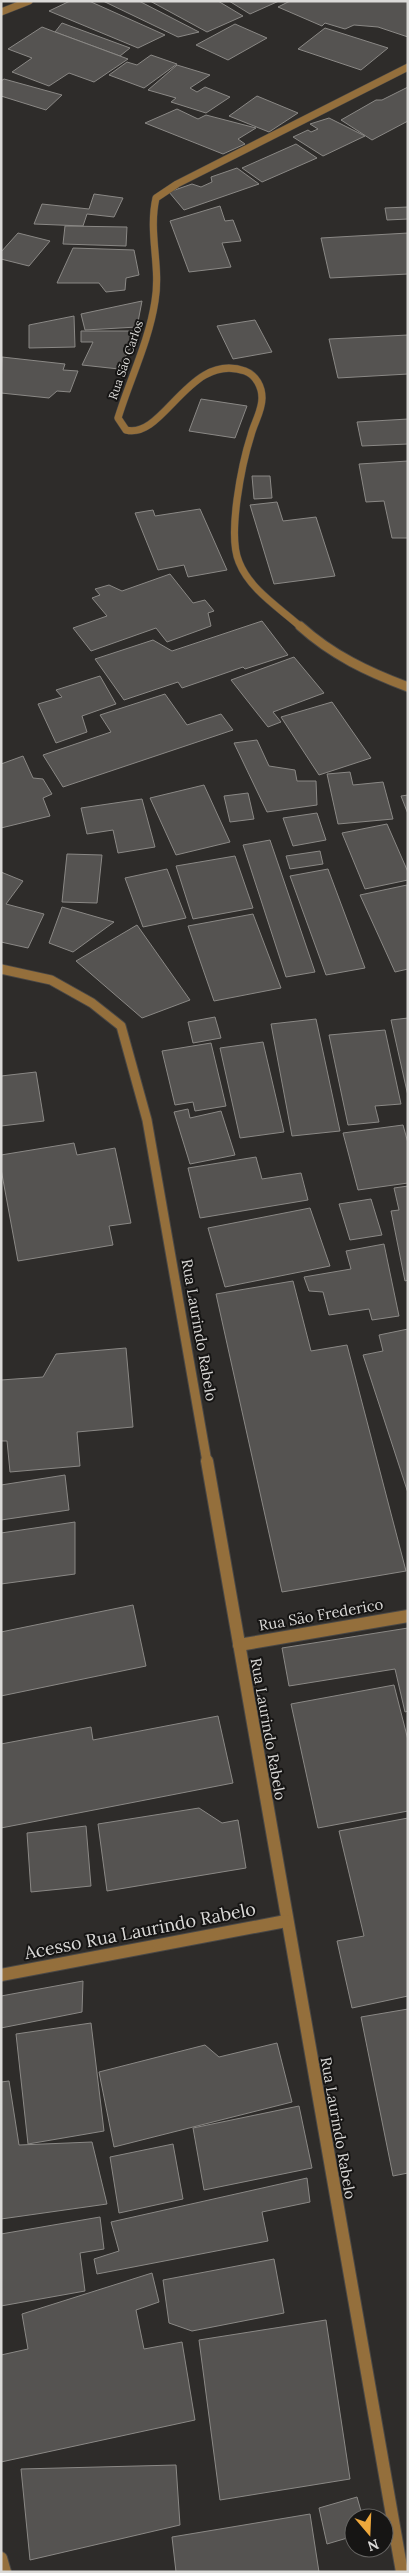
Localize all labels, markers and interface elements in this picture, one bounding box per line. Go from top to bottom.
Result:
street label: Rua São Carlos [105,318,146,401]
street label: Rua Laurindo Rabelo [178,1257,221,1403]
street label: Rua São Frederico [257,1594,385,1635]
street label: Rua Laurindo Rabelo [247,1656,290,1802]
street label: Acesso Rua Laurindo Rabelo [21,1897,258,1964]
street label: Rua Laurindo Rabelo [317,2055,360,2201]
north arrow [344,2508,394,2558]
text: N [365,2535,381,2556]

